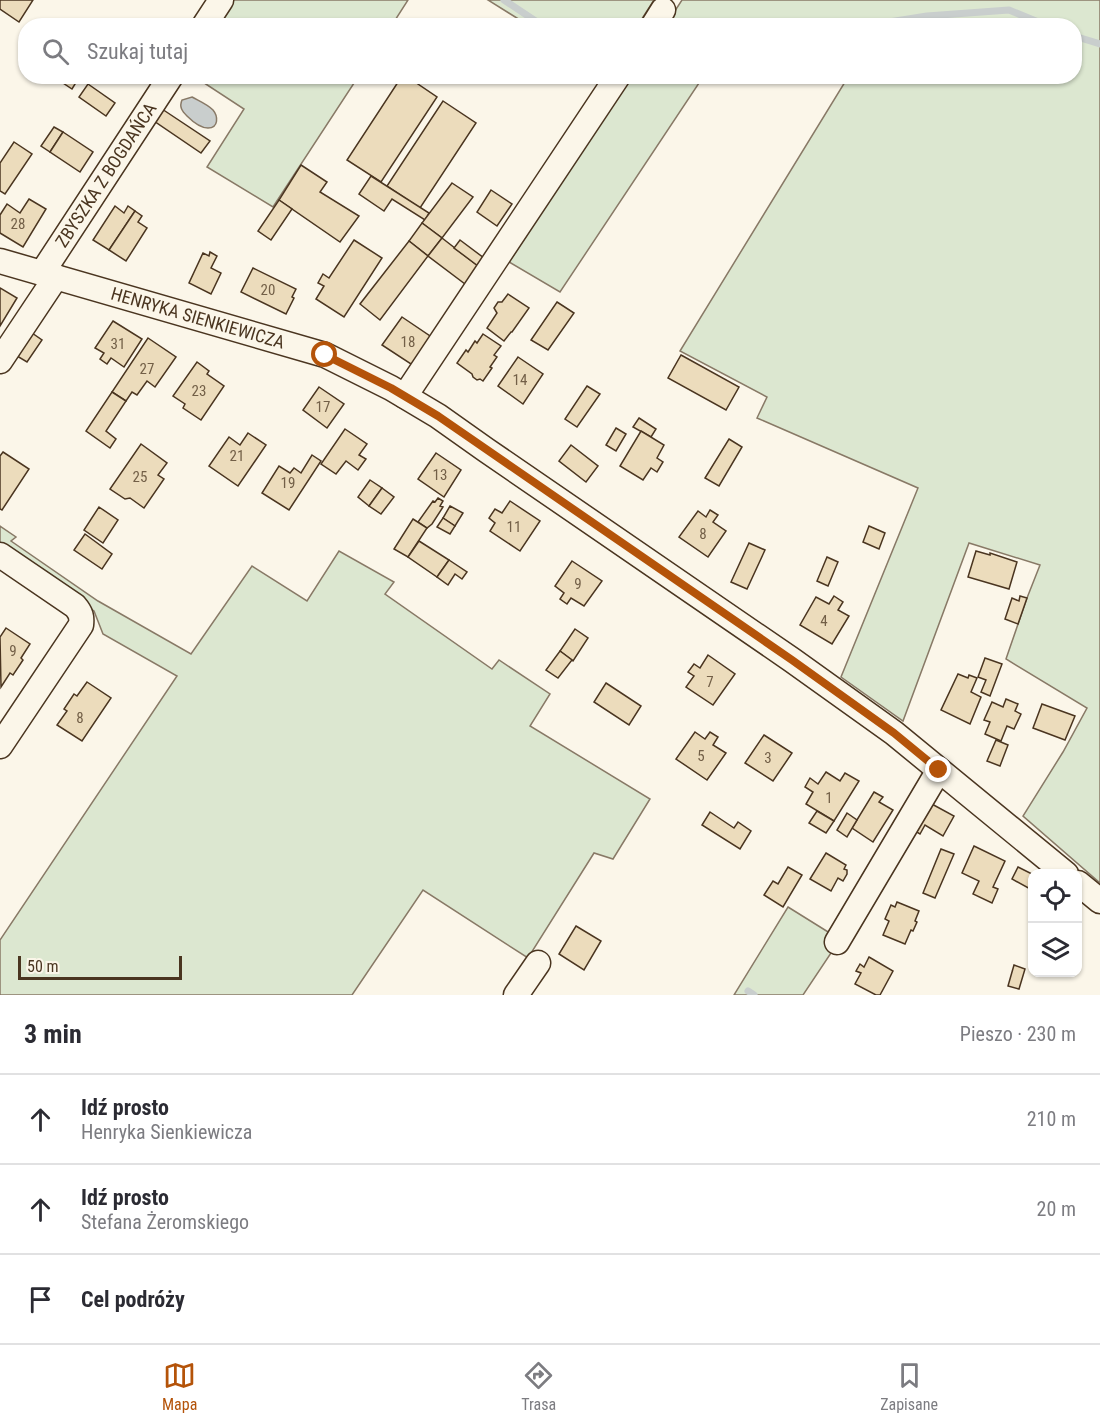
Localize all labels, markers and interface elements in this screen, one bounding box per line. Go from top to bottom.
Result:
search box [18,18,1082,84]
icon: search [39,35,72,68]
text: Szukaj tutaj [87,39,188,64]
street label: ZBYSZKA Z BOGDAŃCA [51,98,161,251]
house number: 28 [11,215,25,233]
house number: 20 [261,281,275,299]
street label: HENRYKA SIENKIEWICZA [109,283,288,353]
house number: 18 [401,333,415,351]
house number: 31 [111,335,125,353]
route start [311,341,337,367]
house number: 27 [140,360,154,378]
house number: 14 [513,371,527,389]
house number: 23 [192,382,206,400]
house number: 17 [316,398,330,416]
house number: 21 [230,447,244,465]
house number: 13 [433,466,447,484]
house number: 25 [133,468,147,486]
house number: 19 [281,474,295,492]
house number: 11 [507,518,521,536]
house number: 8 [699,525,707,543]
house number: 9 [574,575,582,593]
house number: 4 [820,612,828,630]
house number: 9 [9,642,17,660]
house number: 7 [706,673,714,691]
house number: 8 [76,709,84,727]
house number: 5 [697,747,705,765]
house number: 3 [764,749,772,767]
route end [925,756,951,782]
house number: 1 [825,789,833,807]
map controls [1028,869,1082,977]
button: locate [1028,869,1082,923]
button: layers [1028,923,1082,977]
scale bar [18,953,182,980]
text: 50 m [27,957,59,976]
text: 3 min [24,1019,82,1049]
text: Pieszo · 230 m [960,1022,1076,1046]
text: Idź prosto [81,1095,169,1120]
icon: ahead [24,1103,57,1136]
text: 210 m [1027,1107,1076,1131]
text: Henryka Sienkiewicza [81,1120,252,1144]
text: Idź prosto [81,1185,169,1210]
icon: ahead [24,1193,57,1226]
text: 20 m [1037,1197,1076,1221]
text: Stefana Żeromskiego [81,1210,249,1234]
icon: arrive [24,1283,57,1316]
text: Cel podróży [81,1287,185,1312]
tab: Mapa [162,1359,197,1414]
tab: Trasa [521,1359,556,1414]
tab: Zapisane [880,1359,938,1414]

